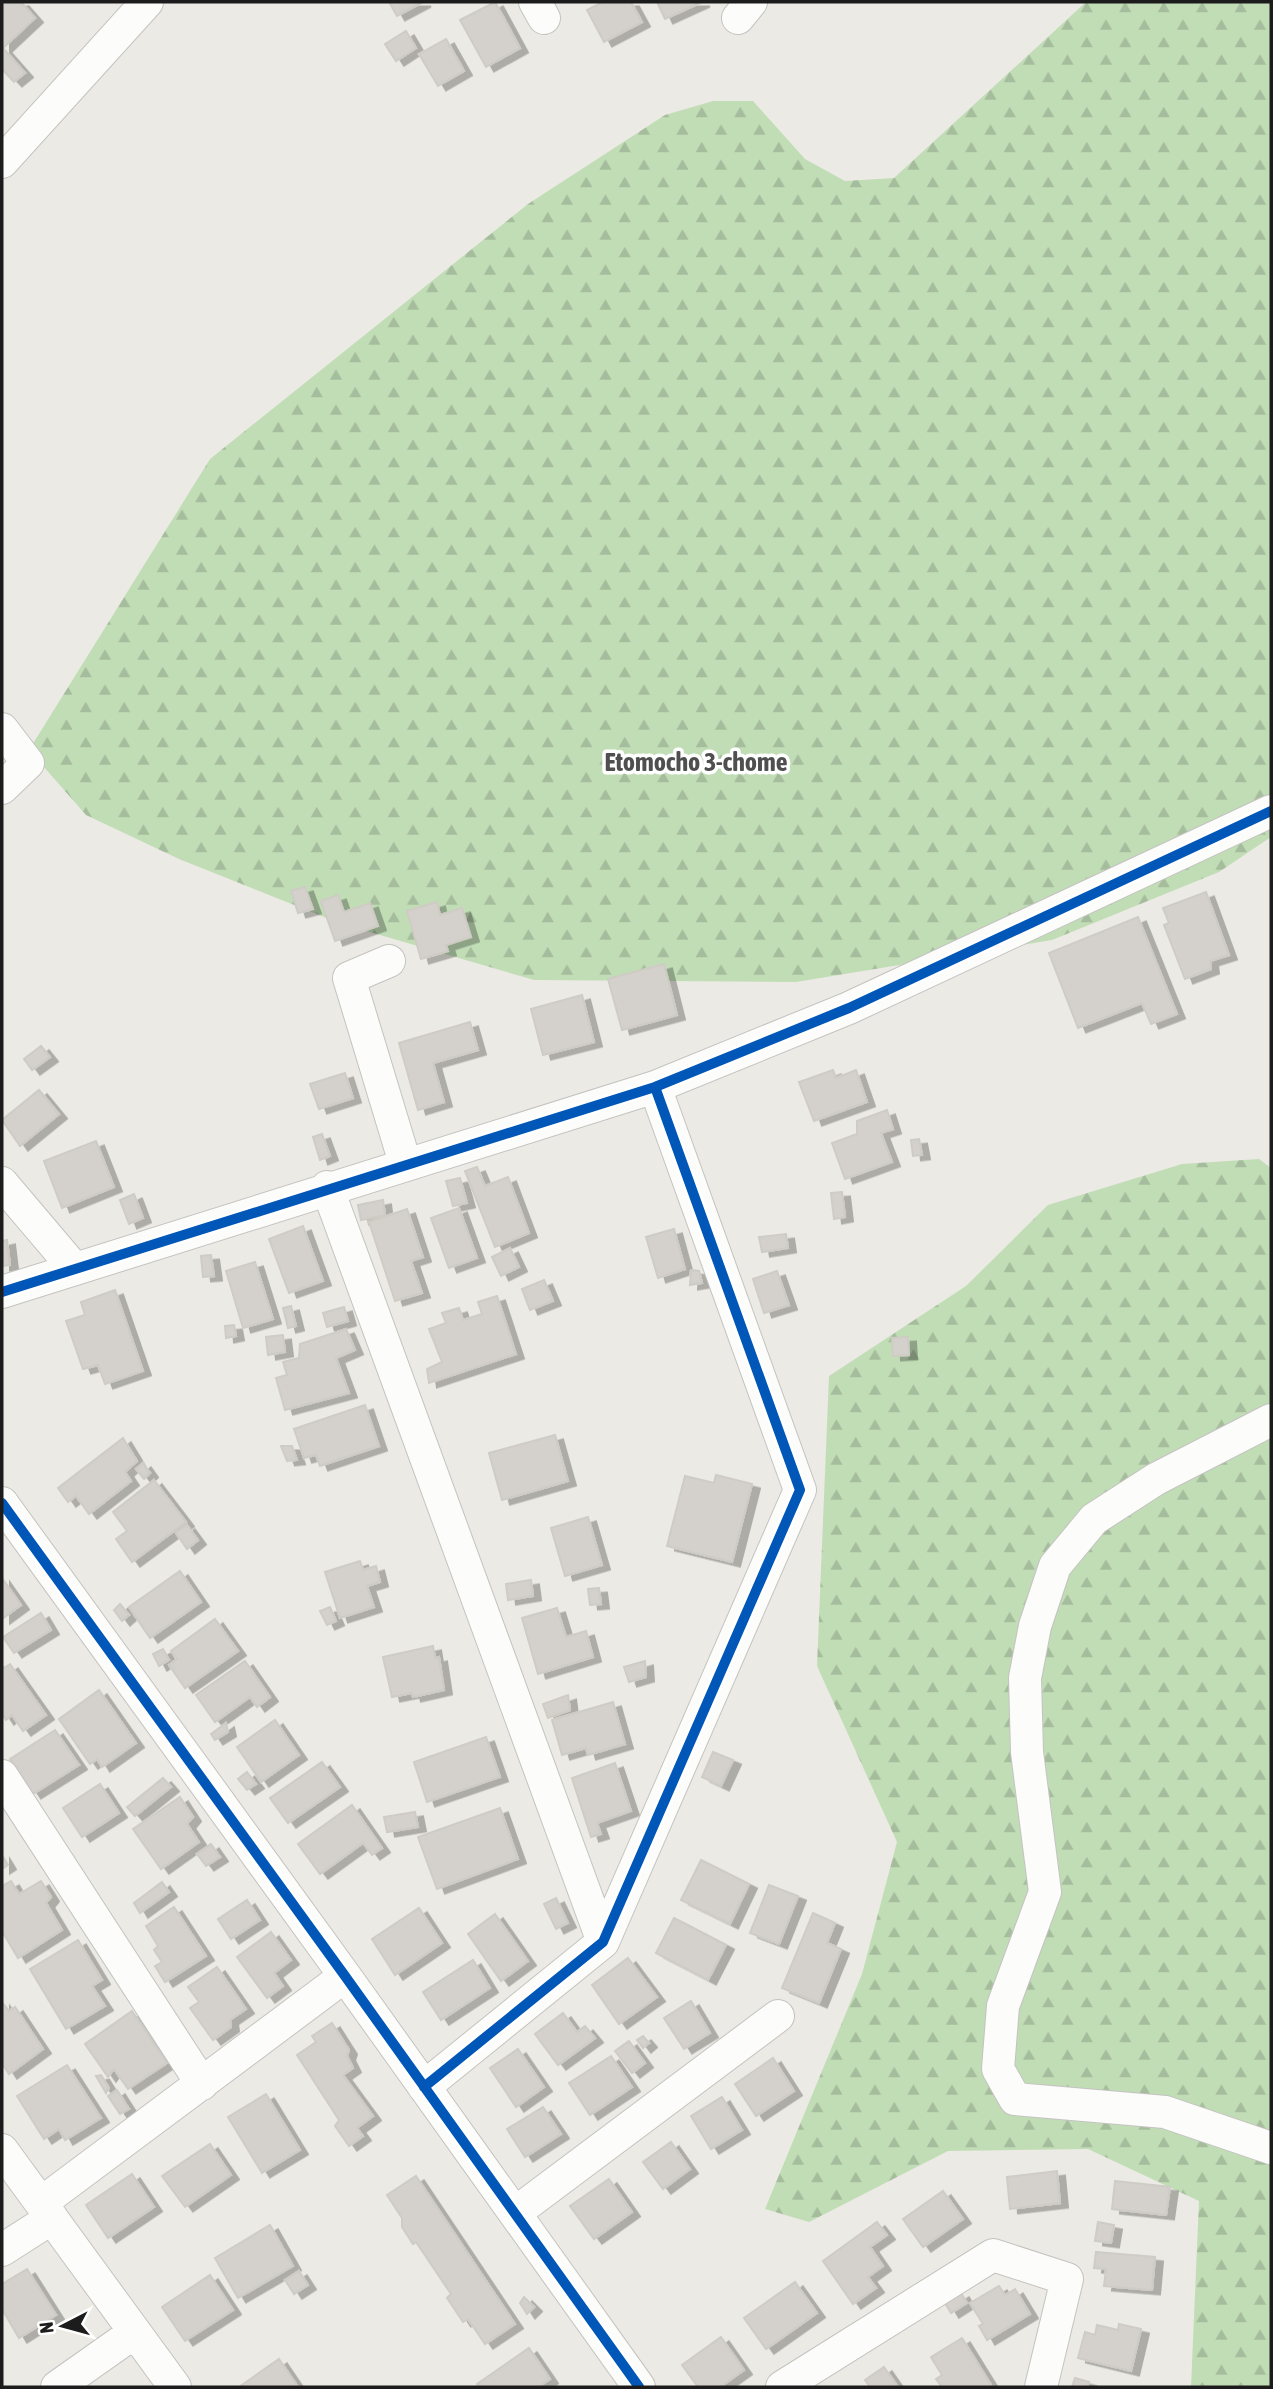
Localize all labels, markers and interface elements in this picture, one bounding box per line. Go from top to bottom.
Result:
district label: Etomocho 3-chome [604,747,788,777]
north arrow [28,2291,98,2361]
text: N [35,2321,58,2335]

